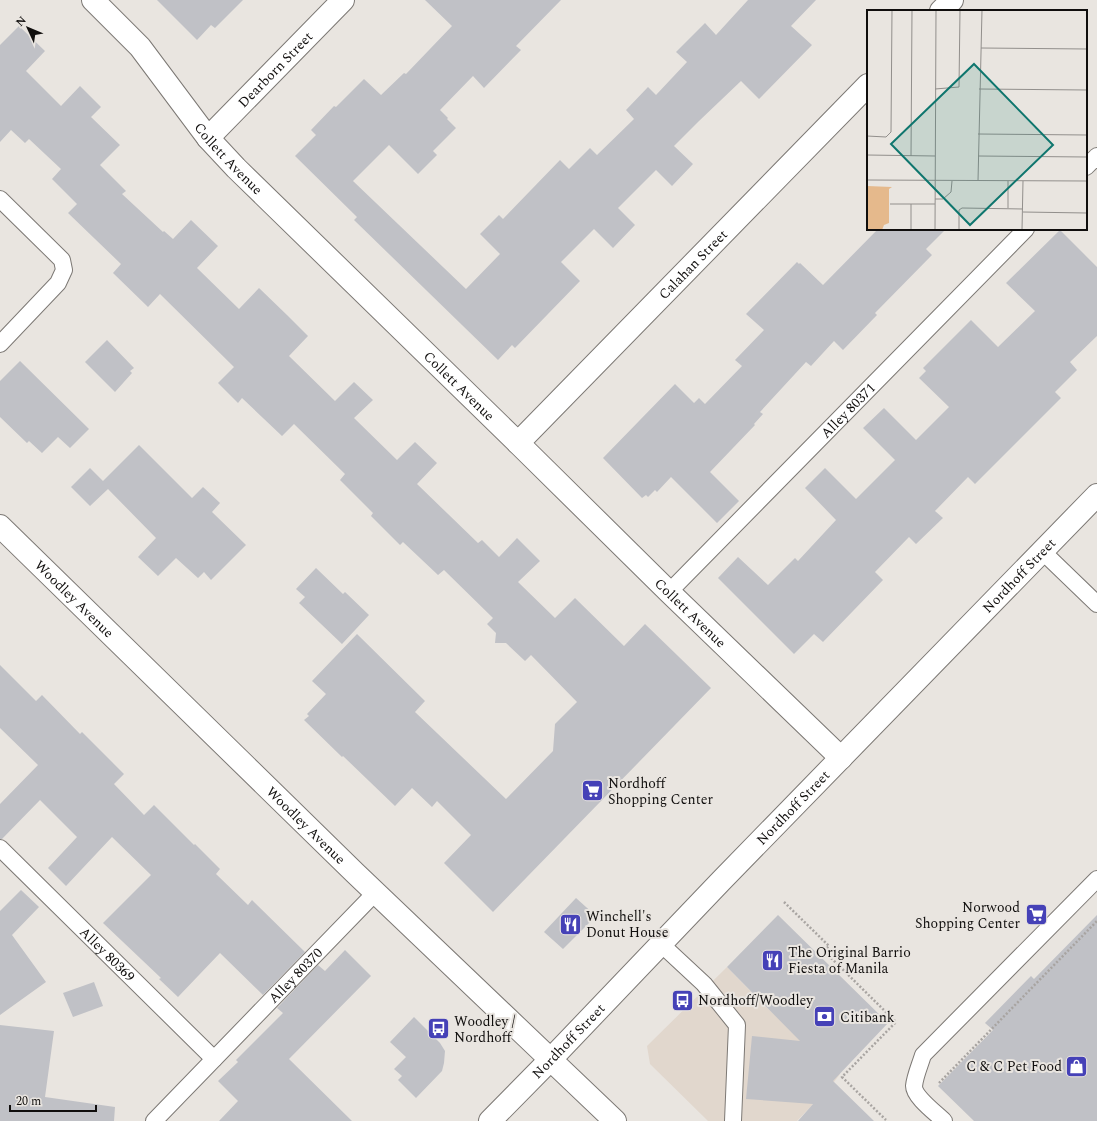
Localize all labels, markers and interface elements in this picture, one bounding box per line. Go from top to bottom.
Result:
north arrow [8,8,48,48]
inset map [867,10,1087,230]
text: N [12,12,30,31]
street label: Dearborn Street [233,27,318,113]
street label: Collett Avenue [189,118,268,200]
street label: Calahan Street [654,225,733,305]
street label: Collett Avenue [419,346,500,426]
street label: Alley 80371 [816,378,880,443]
street label: Nordhoff Street [978,533,1061,618]
street label: Woodley Avenue [30,555,119,643]
street label: Collett Avenue [650,573,731,653]
street label: Nordhoff Street [752,765,835,850]
place label: Nordhoff Shopping Center [608,773,713,810]
supermarket icon: Nordhoff Shopping Center [580,778,606,804]
street label: Woodley Avenue [261,782,350,870]
place label: Norwood Shopping Center [915,897,1020,934]
supermarket icon: Norwood Shopping Center [1023,902,1049,928]
place label: Winchell's Donut House [586,906,669,943]
restaurant icon: Winchell's Donut House [557,911,583,937]
street label: Alley 80369 [75,922,140,987]
place label: The Original Barrio Fiesta of Manila [788,942,911,979]
street label: Alley 80370 [264,943,328,1008]
restaurant icon: The Original Barrio Fiesta of Manila [759,947,785,973]
bus stop icon: Nordhoff/Woodley [670,987,696,1013]
place label: Nordhoff/Woodley [698,990,814,1011]
street label: Nordhoff Street [527,999,610,1084]
bank icon: Citibank [812,1004,838,1030]
place label: Citibank [840,1007,895,1028]
place label: Woodley / Nordhoff [454,1011,516,1048]
bus stop icon: Woodley / Nordhoff [426,1016,452,1042]
shop icon: C & C Pet Food [1064,1053,1090,1079]
place label: C & C Pet Food [966,1056,1062,1077]
scale bar [10,1087,96,1113]
text: 20 m [16,1092,41,1111]

